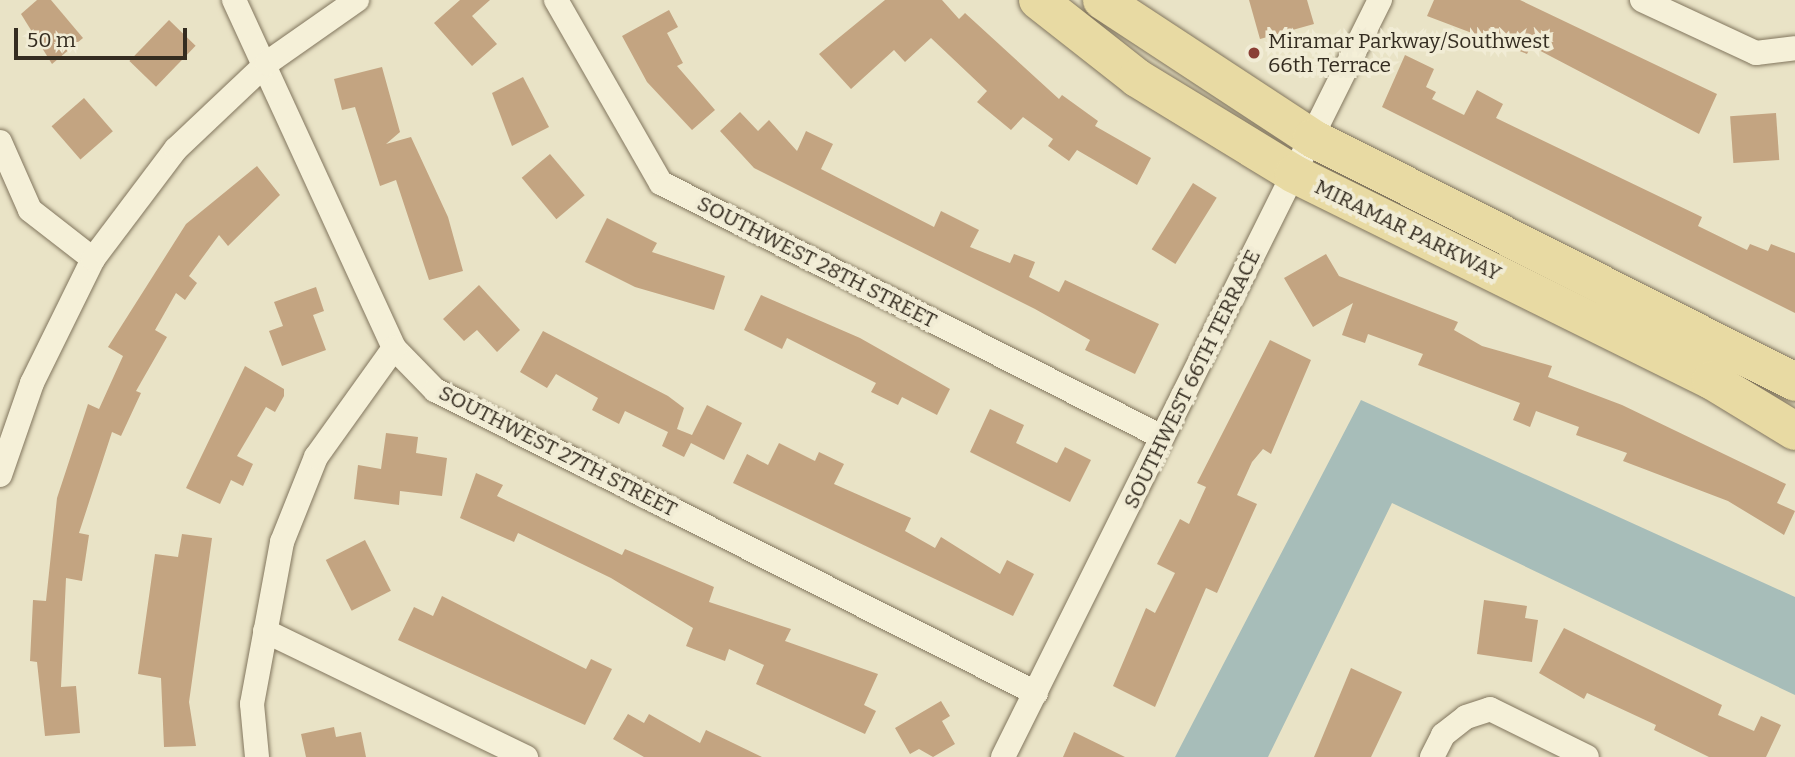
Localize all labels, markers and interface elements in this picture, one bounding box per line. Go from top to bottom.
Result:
scale bar [18,14,191,58]
text: 50 m [27,27,76,53]
place label: Miramar Parkway/Southwest 66th Terrace [1268,28,1550,78]
marker: Miramar Parkway/Southwest 66th Terrace [1246,45,1262,61]
street label: MIRAMAR PARKWAY [1311,174,1505,286]
street label: SOUTHWEST 28TH STREET [693,191,941,333]
street label: SOUTHWEST 66TH TERRACE [1118,245,1266,513]
street label: SOUTHWEST 27TH STREET [435,380,681,522]

